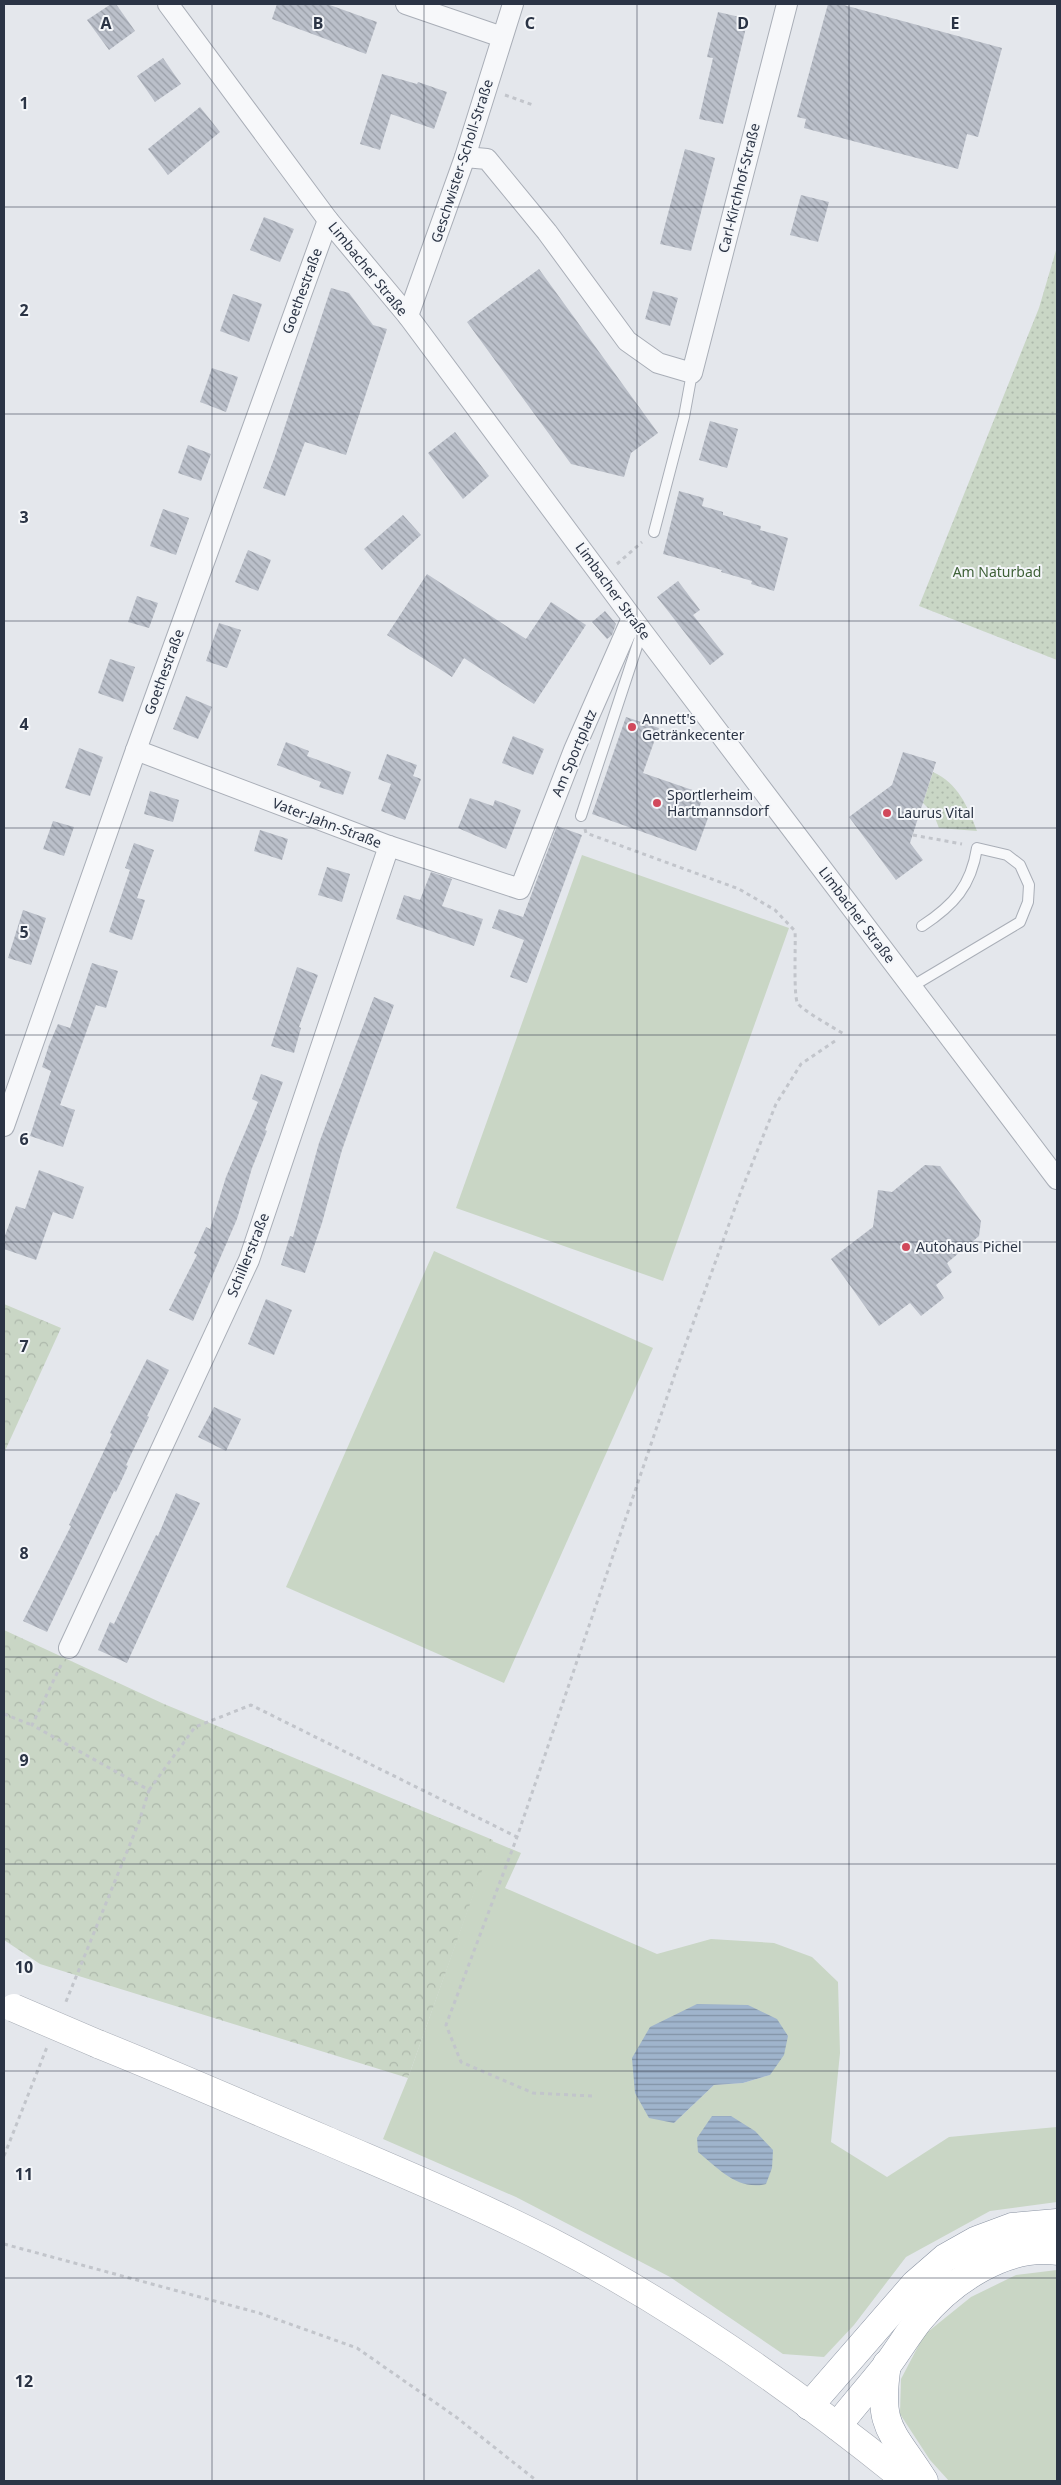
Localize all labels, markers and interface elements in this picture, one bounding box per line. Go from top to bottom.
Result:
text: A [100,12,112,34]
text: B [313,12,323,34]
text: C [525,12,535,34]
text: D [737,12,749,34]
text: E [951,12,960,34]
street label: Geschwister-Scholl-Straße [426,77,497,245]
text: 1 [19,92,29,114]
street label: Carl-Kirchhof-Straße [713,121,764,255]
street label: Limbacher Straße [324,218,412,320]
street label: Goethestraße [277,245,326,336]
text: 2 [19,299,29,321]
text: 3 [19,506,29,528]
street label: Limbacher Straße [572,538,655,643]
park label: Am Naturbad [953,562,1041,581]
street label: Goethestraße [139,626,188,717]
street label: Am Sportplatz [547,706,601,799]
place label: Annett's Getränkecenter [642,709,745,744]
text: 4 [19,713,29,735]
marker: Annett's Getränkecenter [626,721,638,733]
place label: Sportlerheim Hartmannsdorf [667,785,770,820]
street label: Vater-Jahn-Straße [270,793,385,852]
marker: Sportlerheim Hartmannsdorf [651,797,663,809]
place label: Laurus Vital [897,803,974,822]
marker: Laurus Vital [881,807,893,819]
street label: Limbacher Straße [815,863,900,967]
text: 5 [19,921,29,943]
text: 6 [19,1128,29,1150]
street label: Schillerstraße [222,1210,273,1300]
place label: Autohaus Pichel [916,1237,1022,1256]
marker: Autohaus Pichel [900,1241,912,1253]
text: 7 [19,1335,29,1357]
text: 8 [19,1542,29,1564]
text: 9 [19,1749,29,1771]
text: 10 [15,1956,33,1978]
text: 11 [15,2163,33,2185]
text: 12 [15,2370,33,2392]

